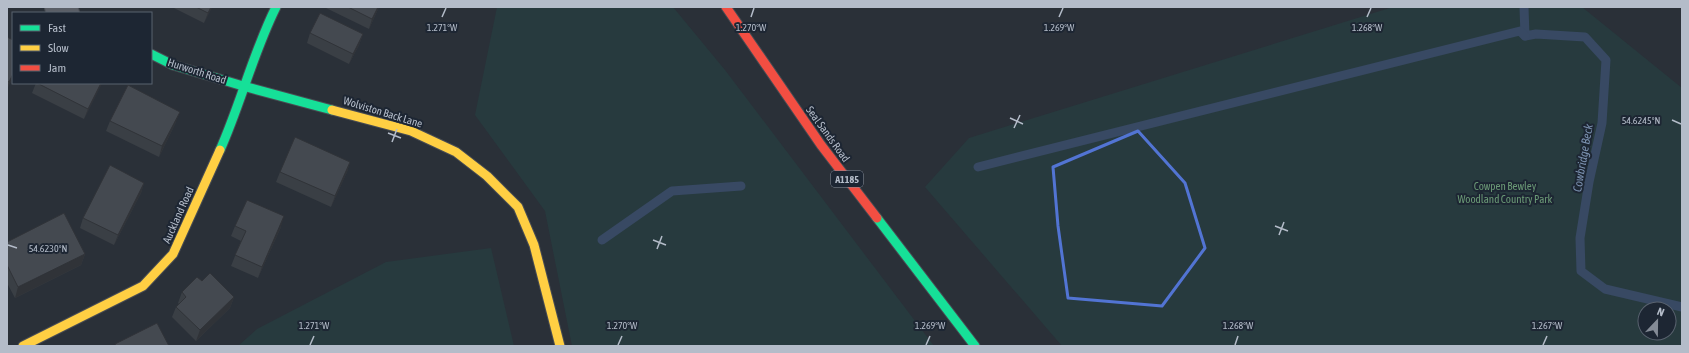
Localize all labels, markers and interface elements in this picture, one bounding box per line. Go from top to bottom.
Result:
legend [12,12,152,84]
text: Fast [48,21,66,35]
text: 1.271°W [427,22,458,33]
text: 1.270°W [736,22,767,33]
text: 1.269°W [1044,22,1075,33]
text: 1.268°W [1352,22,1383,33]
text: Slow [48,41,69,55]
street label: Hurworth Road [166,56,228,86]
text: Jam [48,61,66,75]
street label: Wolviston Back Lane [342,94,424,130]
street label: Seal Sands Road [804,104,852,164]
text: 54.6245°N [1622,115,1660,126]
water label: Cowbridge Beck [1570,122,1596,193]
road number: A1185 [831,171,863,187]
park label: Cowpen Bewley Woodland Country Park [1458,180,1553,205]
street label: Auckland Road [160,185,196,245]
text: 54.6230°N [29,243,67,254]
north arrow [1637,301,1677,341]
text: N [1655,305,1666,319]
text: 1.271°W [299,320,330,331]
text: 1.270°W [607,320,638,331]
text: 1.269°W [915,320,946,331]
text: 1.268°W [1223,320,1254,331]
text: 1.267°W [1532,320,1563,331]

